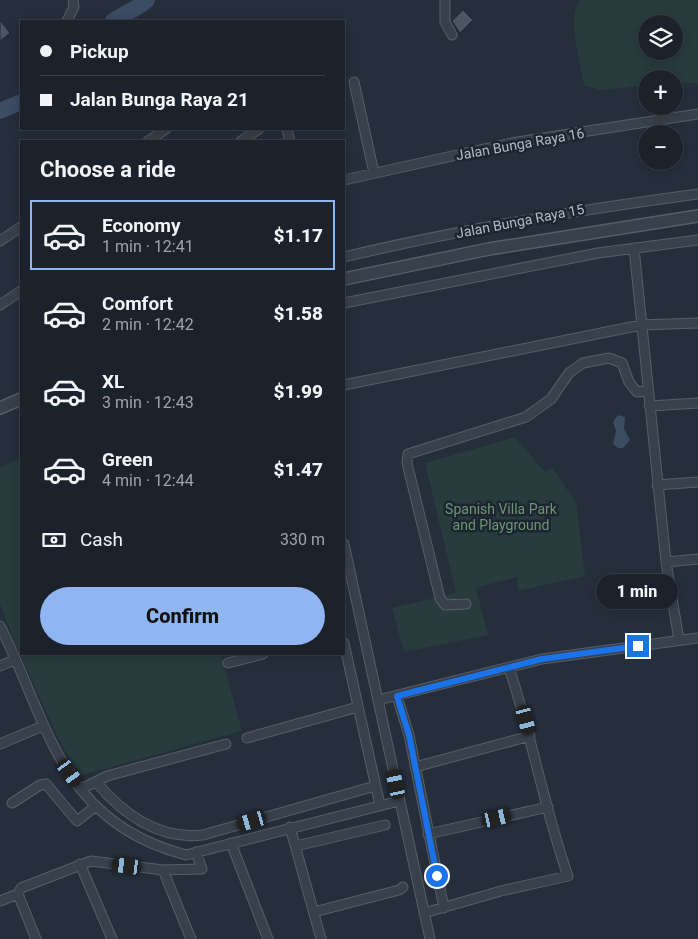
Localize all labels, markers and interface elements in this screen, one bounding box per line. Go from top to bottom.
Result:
map controls [638,15,683,170]
button: layers [638,15,683,60]
text: Pickup [70,40,129,63]
button: + [638,70,683,115]
text: Jalan Bunga Raya 21 [70,88,249,111]
street label: Jalan Bunga Raya 16 [455,125,586,163]
button: − [638,125,683,170]
text: Choose a ride [40,157,176,182]
street label: Jalan Bunga Raya 15 [455,201,586,241]
icon: car [42,213,87,258]
text: Economy [102,214,181,237]
text: $1.17 [274,224,323,247]
text: 1 min · 12:41 [102,237,194,256]
icon: car [42,291,87,336]
text: Comfort [102,292,173,315]
text: $1.58 [274,302,323,325]
text: 2 min · 12:42 [102,315,194,334]
icon: car [42,369,87,414]
text: XL [102,370,124,393]
text: $1.99 [274,380,323,403]
text: 3 min · 12:43 [102,393,194,412]
icon: car [42,447,87,492]
text: Green [102,448,153,471]
text: $1.47 [274,458,323,481]
text: 4 min · 12:44 [102,471,194,490]
park label: Spanish Villa Park and Playground [445,501,558,533]
icon: cash [40,526,68,554]
text: Cash [80,528,123,551]
text: 330 m [280,530,325,549]
callout: 1 min [597,574,679,608]
text: 1 min [617,582,657,601]
button: Confirm [40,587,325,645]
route end [627,635,649,657]
car [514,704,537,736]
car [55,756,84,790]
car [385,768,406,800]
car [480,807,513,829]
car [235,810,268,832]
car [111,857,142,875]
route start [426,865,448,887]

